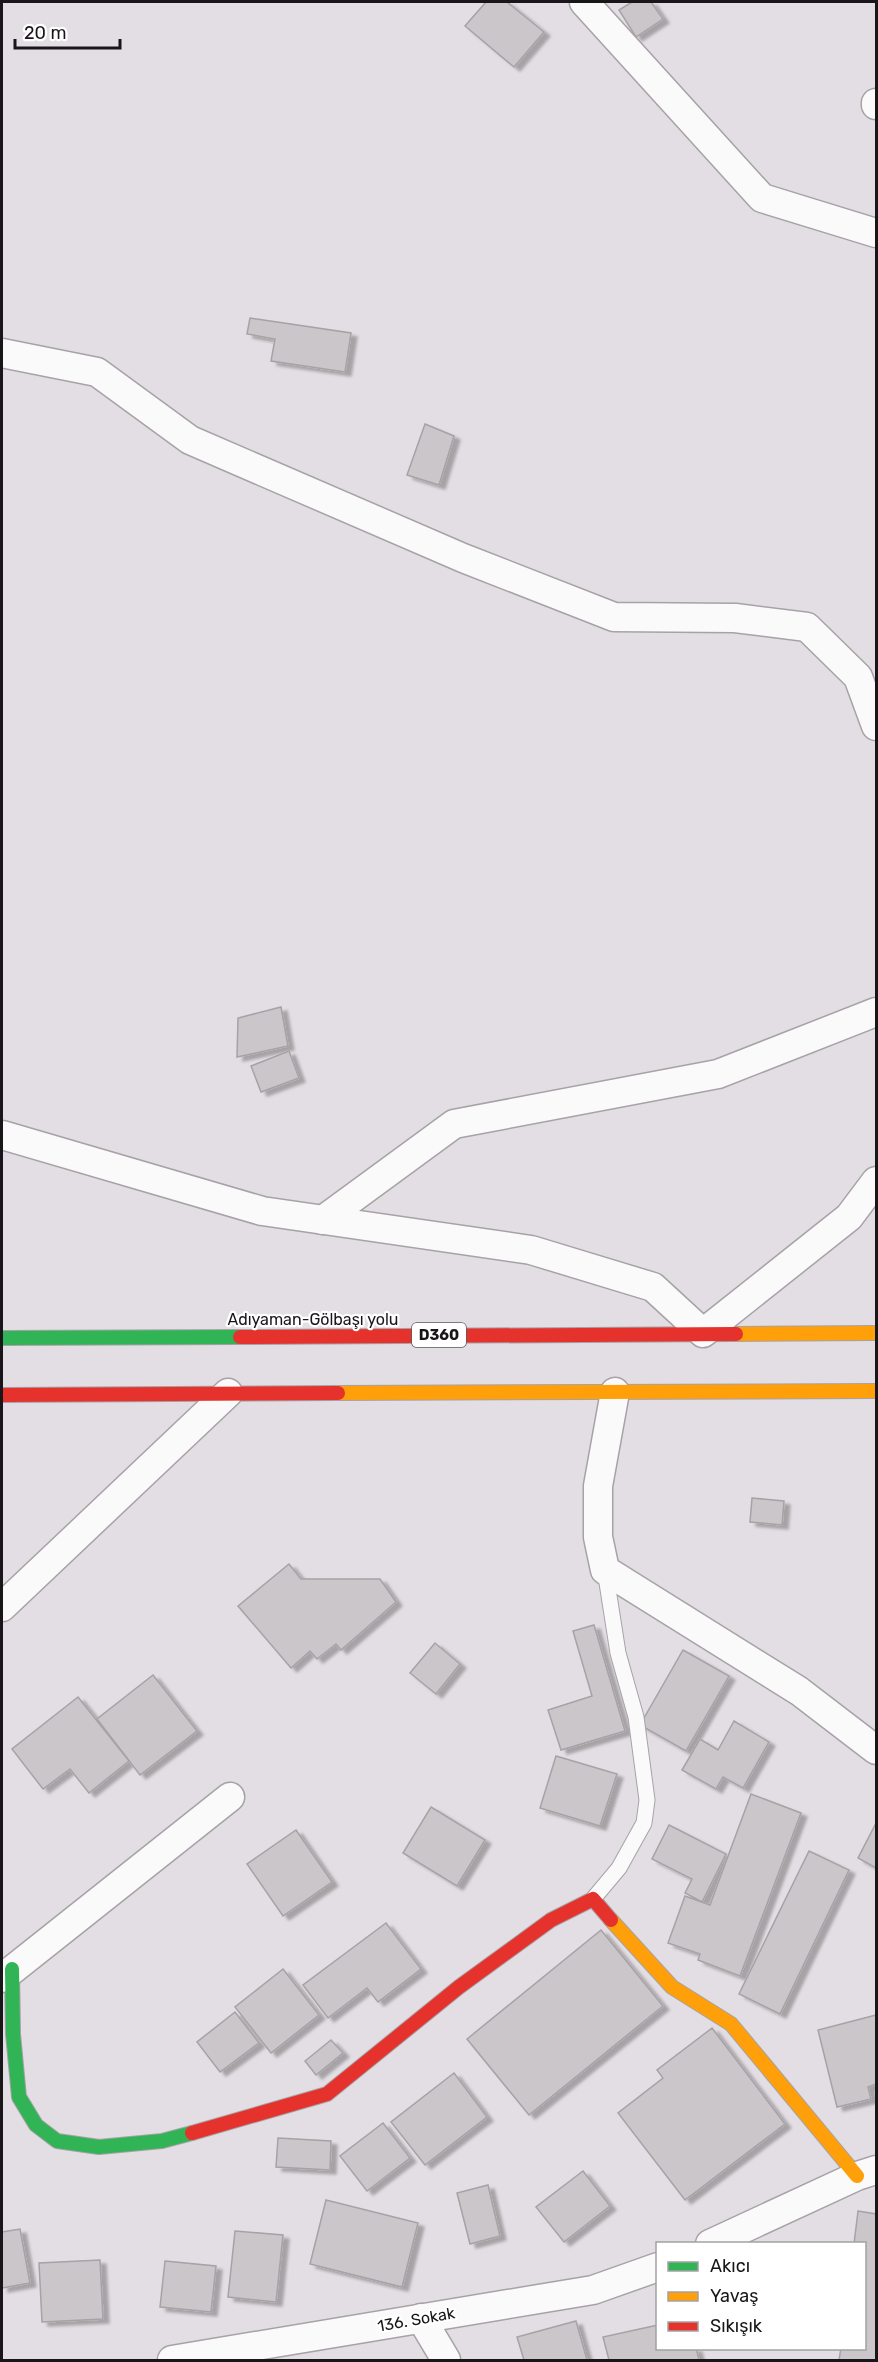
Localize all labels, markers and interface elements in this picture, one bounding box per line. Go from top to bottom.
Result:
scale bar [15,12,120,50]
text: 20 m [24,22,66,44]
street label: Adıyaman-Gölbaşı yolu [228,1310,398,1329]
road number: D360 [412,1323,466,1347]
legend [656,2242,866,2350]
text: Akıcı [710,2255,750,2277]
text: Yavaş [710,2285,758,2307]
street label: 136. Sokak [376,2303,457,2336]
text: Sıkışık [710,2315,763,2337]

